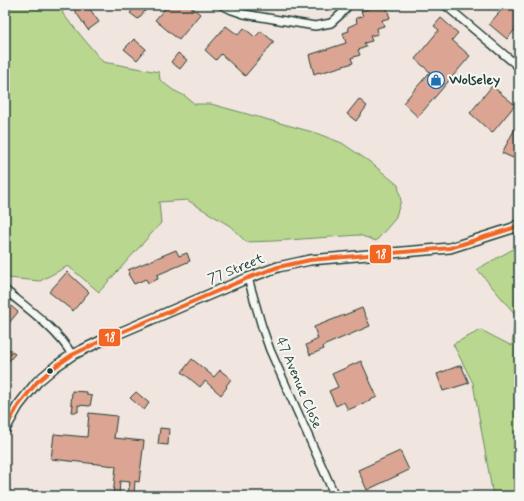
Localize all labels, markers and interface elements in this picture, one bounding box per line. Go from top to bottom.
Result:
shop icon: Wolseley [426,70,446,90]
place label: Wolseley [448,71,500,89]
line badge: 18 [369,244,392,264]
text: 18 [376,248,386,262]
street label: 77 Street [205,249,268,288]
line badge: 18 [98,328,121,347]
text: 18 [105,331,115,345]
street label: 47 Avenue Close [272,334,327,432]
unlabelled marker [45,366,55,376]

